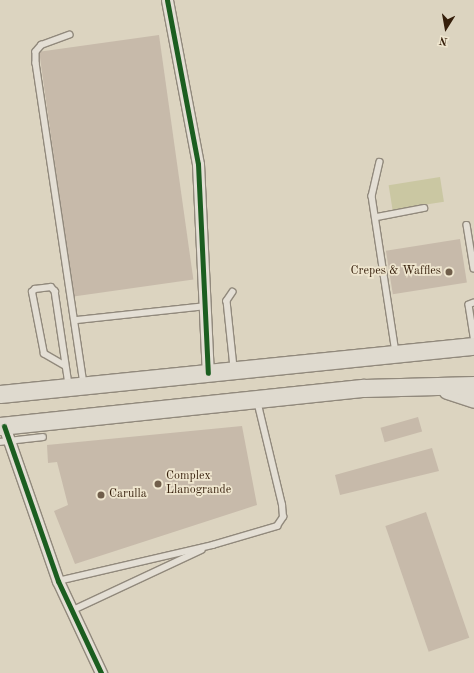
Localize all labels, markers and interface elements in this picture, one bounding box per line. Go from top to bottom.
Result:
north arrow [426,8,466,48]
text: N [438,34,449,46]
place label: Crepes & Waffles [351,265,441,279]
marker: Crepes & Waffles [444,267,454,277]
place label: Complex Llanogrande [166,470,231,498]
marker: Complex Llanogrande [153,479,163,489]
place label: Carulla [109,488,147,502]
marker: Carulla [96,490,106,500]

